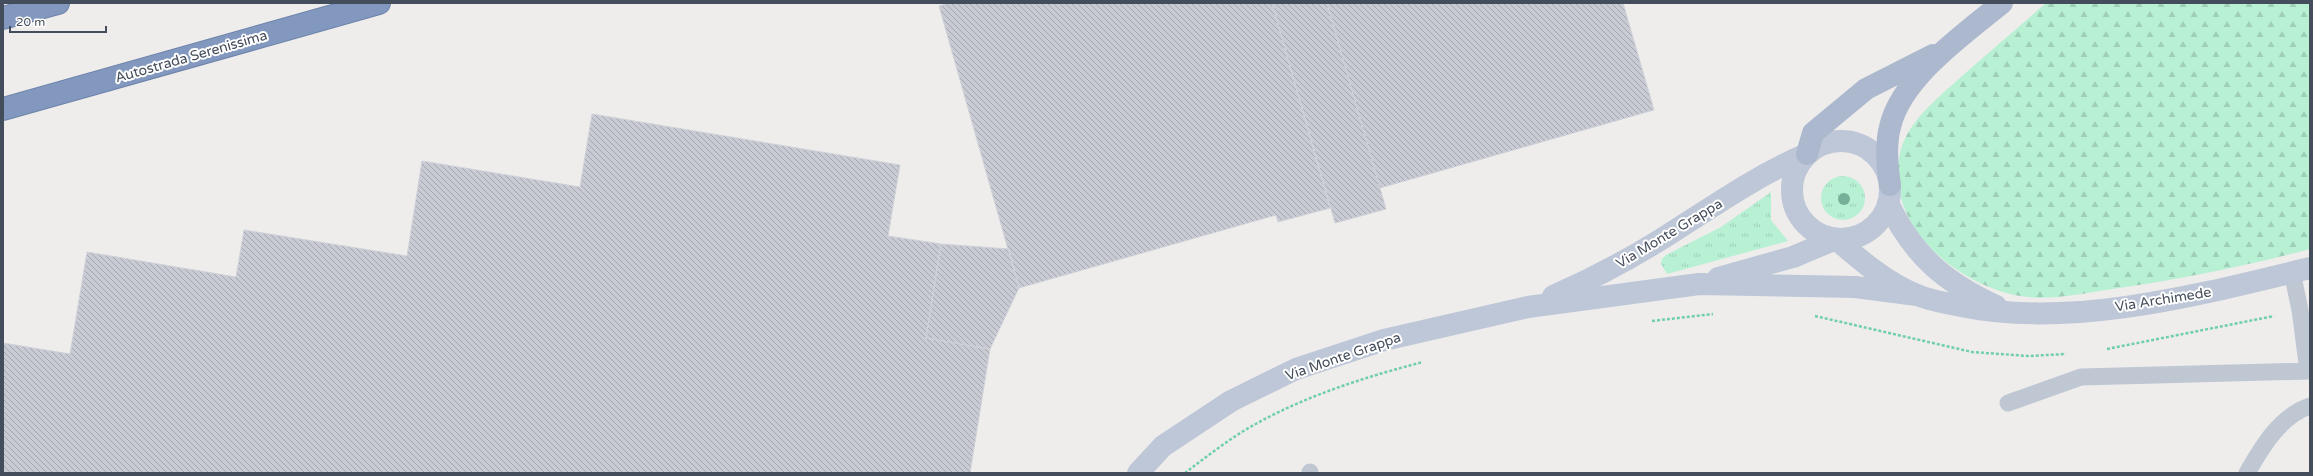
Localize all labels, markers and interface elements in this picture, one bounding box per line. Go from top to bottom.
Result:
scale bar [10,8,106,34]
text: 20 m [16,15,45,29]
street label: Autostrada Serenissima [113,27,269,86]
street label: Via Monte Grappa [1613,195,1725,272]
street label: Via Archimede [2114,283,2212,315]
street label: Via Monte Grappa [1283,329,1403,384]

